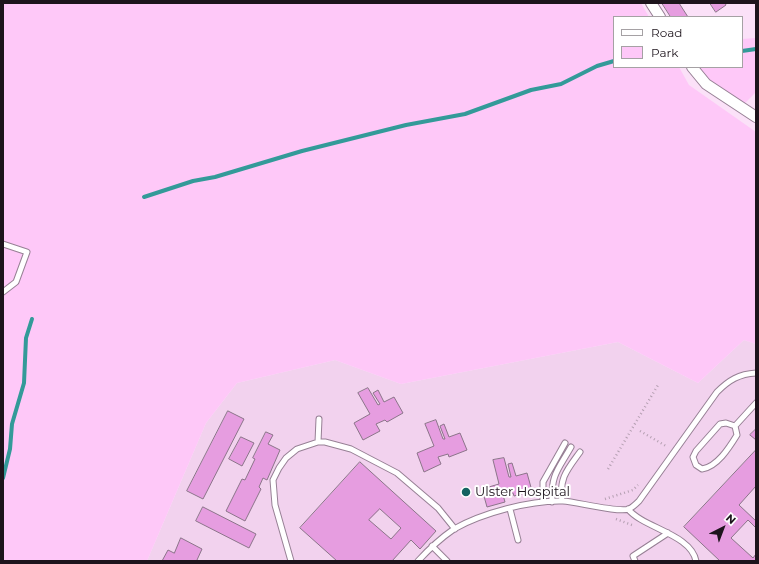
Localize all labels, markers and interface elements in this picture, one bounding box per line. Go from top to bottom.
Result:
legend [613,16,743,68]
text: Road [651,25,682,40]
text: Park [651,45,678,60]
place label: Ulster Hospital [475,484,570,500]
marker: Ulster Hospital [460,486,472,498]
north arrow [703,508,743,548]
text: N [723,511,739,527]

